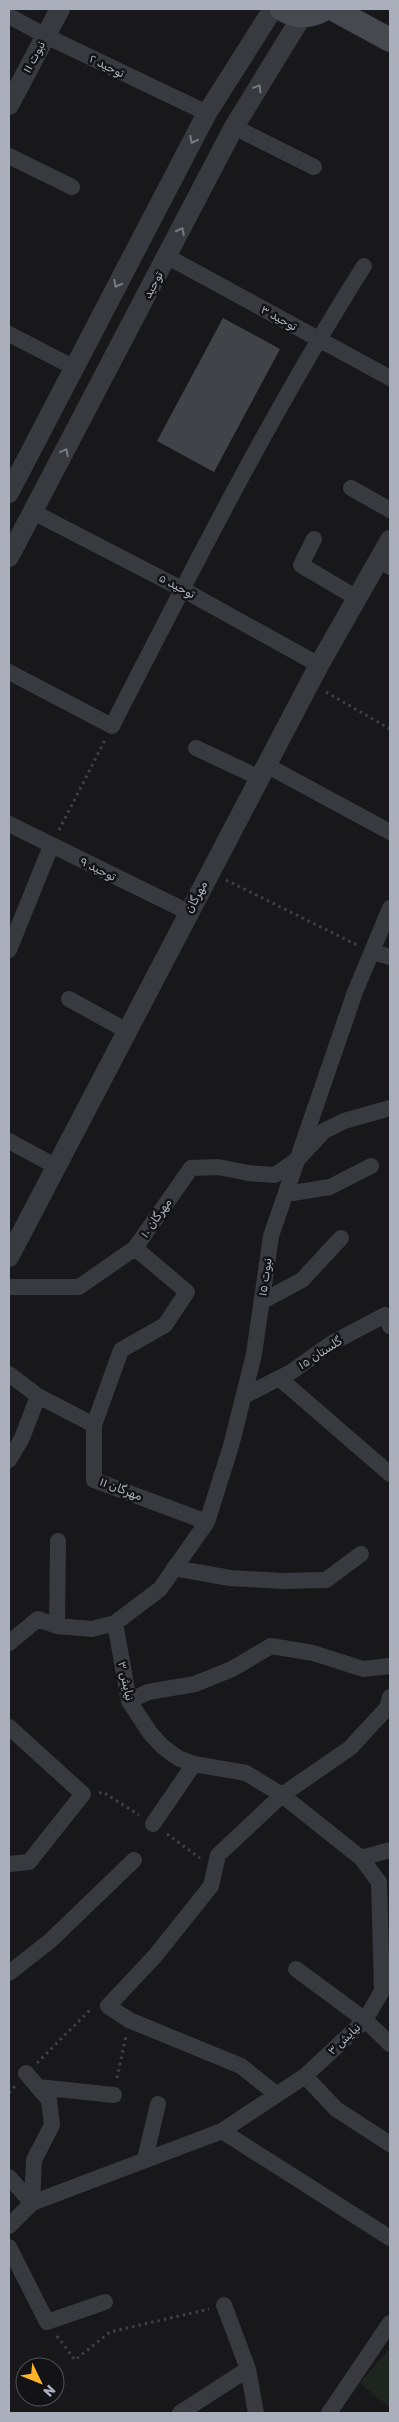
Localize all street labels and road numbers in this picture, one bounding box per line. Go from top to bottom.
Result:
street label: نبوت ۱۱ [20,38,49,76]
street label: توحید ۲ [87,51,127,81]
street label: توحید [140,269,167,301]
street label: توحید ۳ [258,302,300,335]
street label: توحید ۵ [156,571,198,602]
street label: توحید ۹ [77,854,118,885]
street label: مهرگان [182,878,211,916]
street label: مهرگان ۱۰ [137,1195,176,1241]
street label: نبوت ۱۵ [255,1257,276,1297]
street label: گلستان ۱۵ [296,1333,345,1372]
street label: مهرگان ۱۱ [97,1474,145,1505]
street label: نیایش ۳ [115,1660,137,1702]
street label: نیایش ۳ [325,2020,363,2058]

